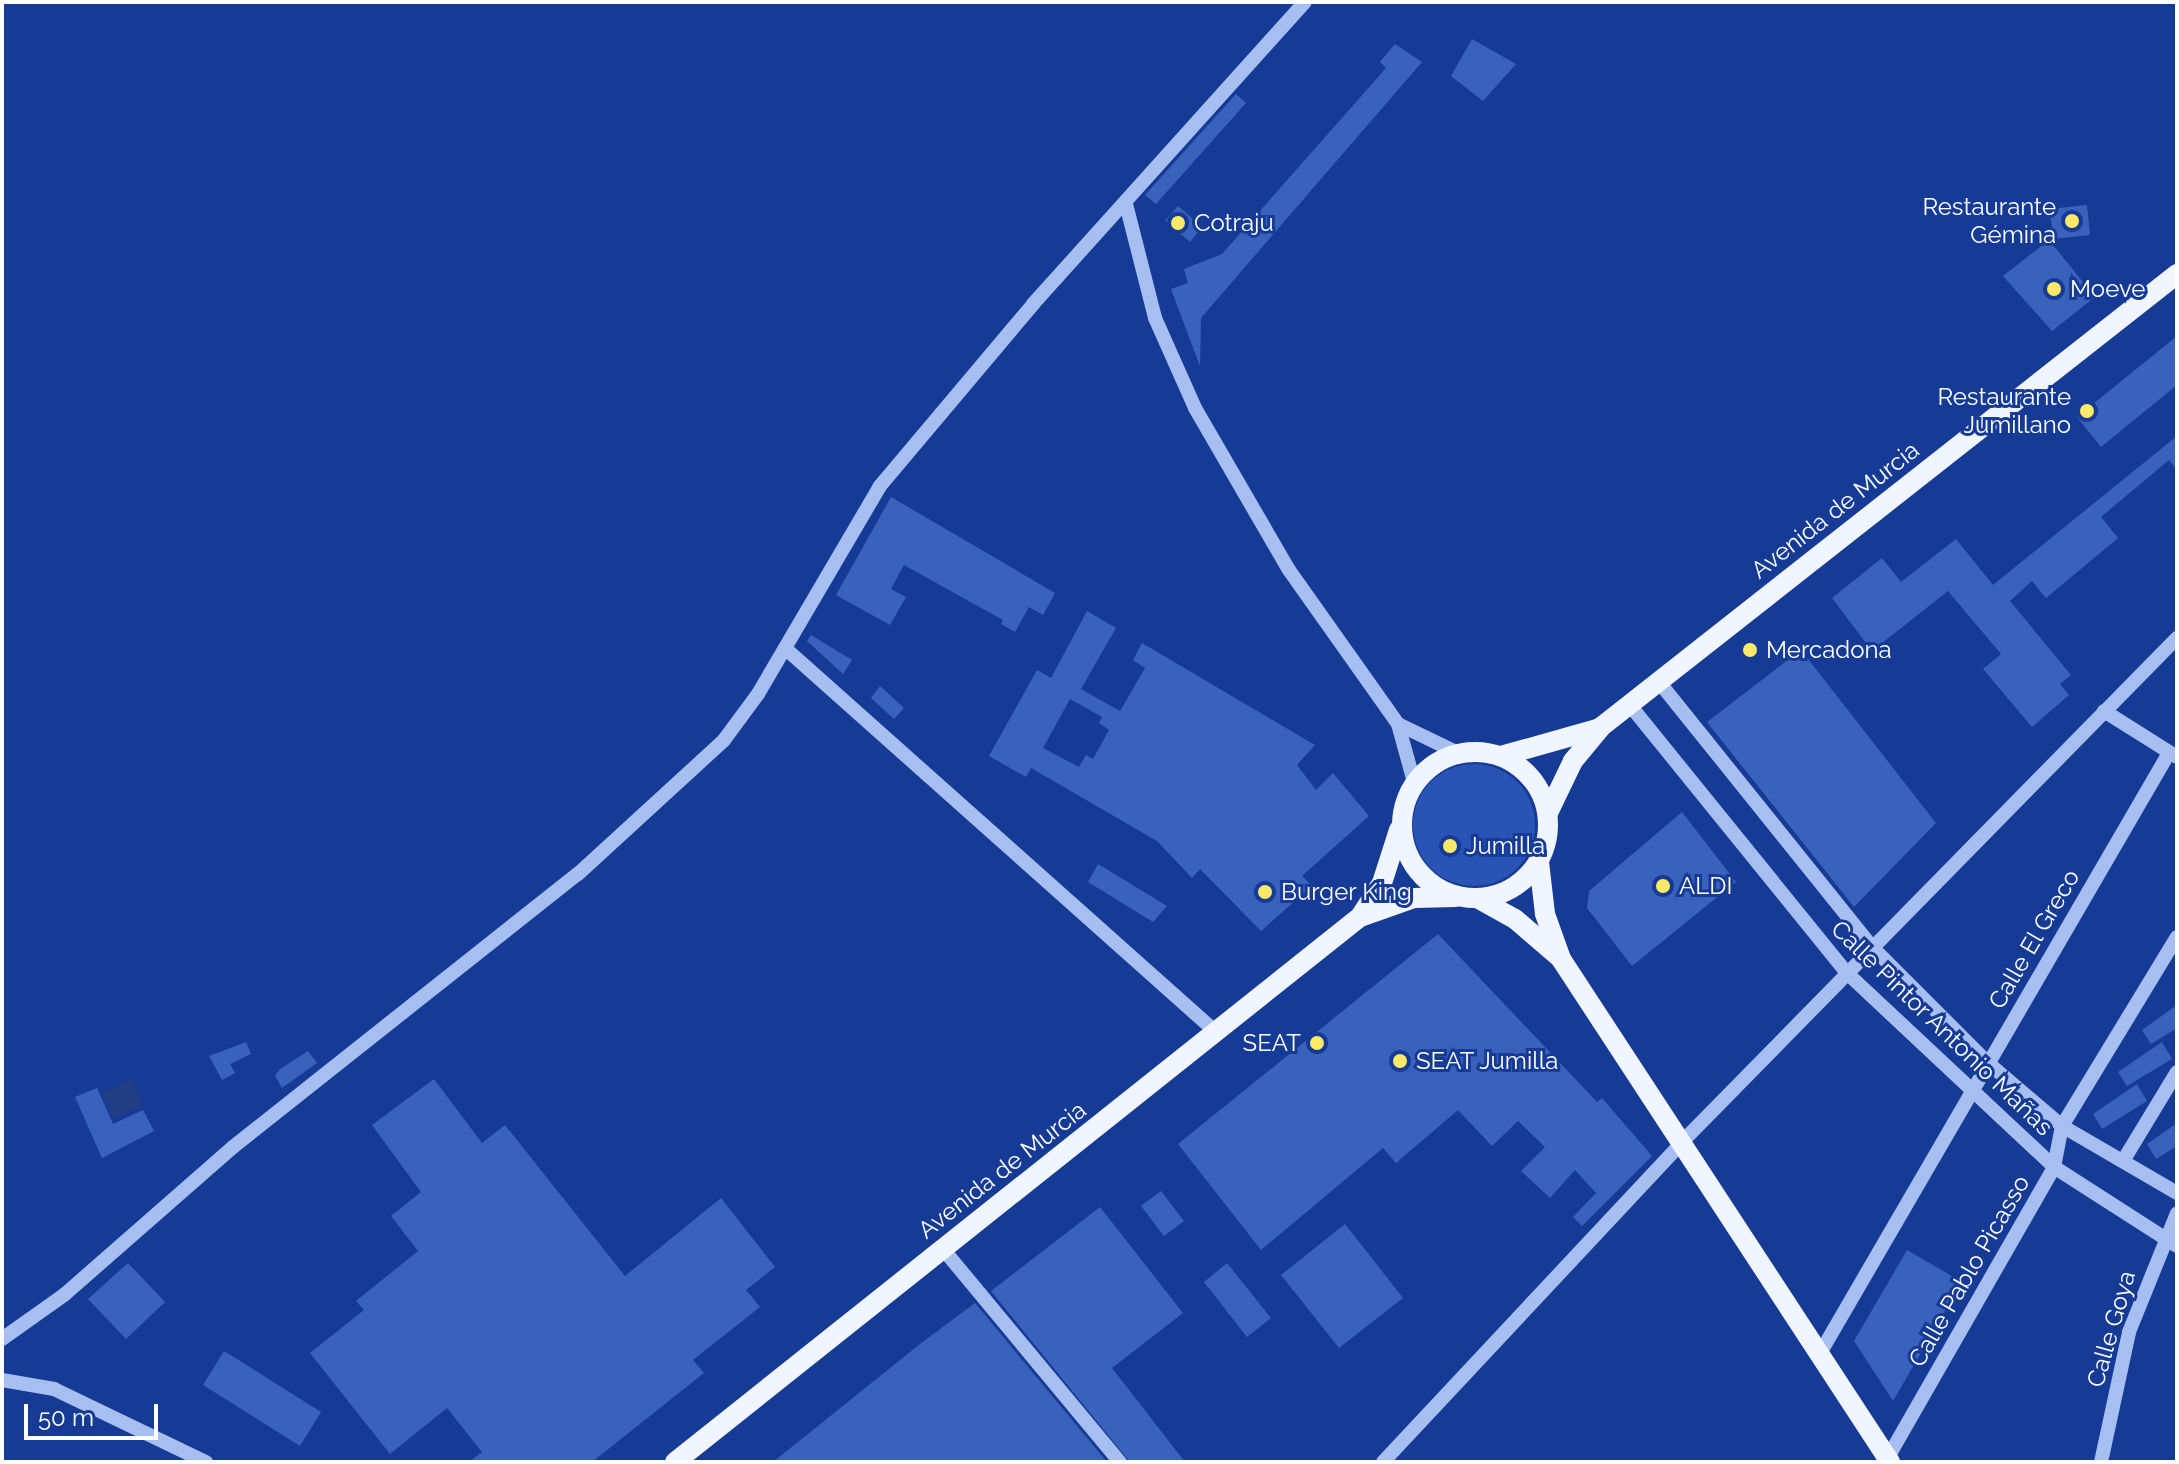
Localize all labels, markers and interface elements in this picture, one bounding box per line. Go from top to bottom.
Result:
place label: Restaurante Gémina [1922,193,2056,249]
place label: Cotraju [1194,209,1274,237]
marker: Restaurante Gémina [2063,212,2081,230]
marker: Cotraju [1169,214,1187,232]
place label: Moeve [2070,275,2145,303]
marker: Moeve [2045,280,2063,298]
place label: Restaurante Jumillano [1937,383,2071,439]
marker: Restaurante Jumillano [2078,402,2096,420]
street label: Avenida de Murcia [1745,435,1925,585]
place label: Mercadona [1766,636,1892,664]
marker: Mercadona [1741,641,1759,659]
place label: Jumilla [1466,832,1545,860]
marker: Jumilla [1441,837,1459,855]
street label: Calle El Greco [1982,864,2086,1014]
place label: ALDI [1679,872,1732,900]
marker: ALDI [1654,877,1672,895]
place label: Burger King [1281,878,1412,906]
marker: Burger King [1256,883,1274,901]
street label: Calle Pintor Antonio Mañas [1825,914,2059,1142]
place label: SEAT [1243,1029,1301,1057]
marker: SEAT [1308,1034,1326,1052]
place label: SEAT Jumilla [1416,1047,1560,1075]
marker: SEAT Jumilla [1391,1052,1409,1070]
street label: Avenida de Murcia [912,1095,1092,1245]
street label: Calle Pablo Picasso [1902,1170,2036,1372]
street label: Calle Goya [2081,1268,2141,1390]
scale bar [28,1388,162,1438]
text: 50 m [38,1403,94,1432]

